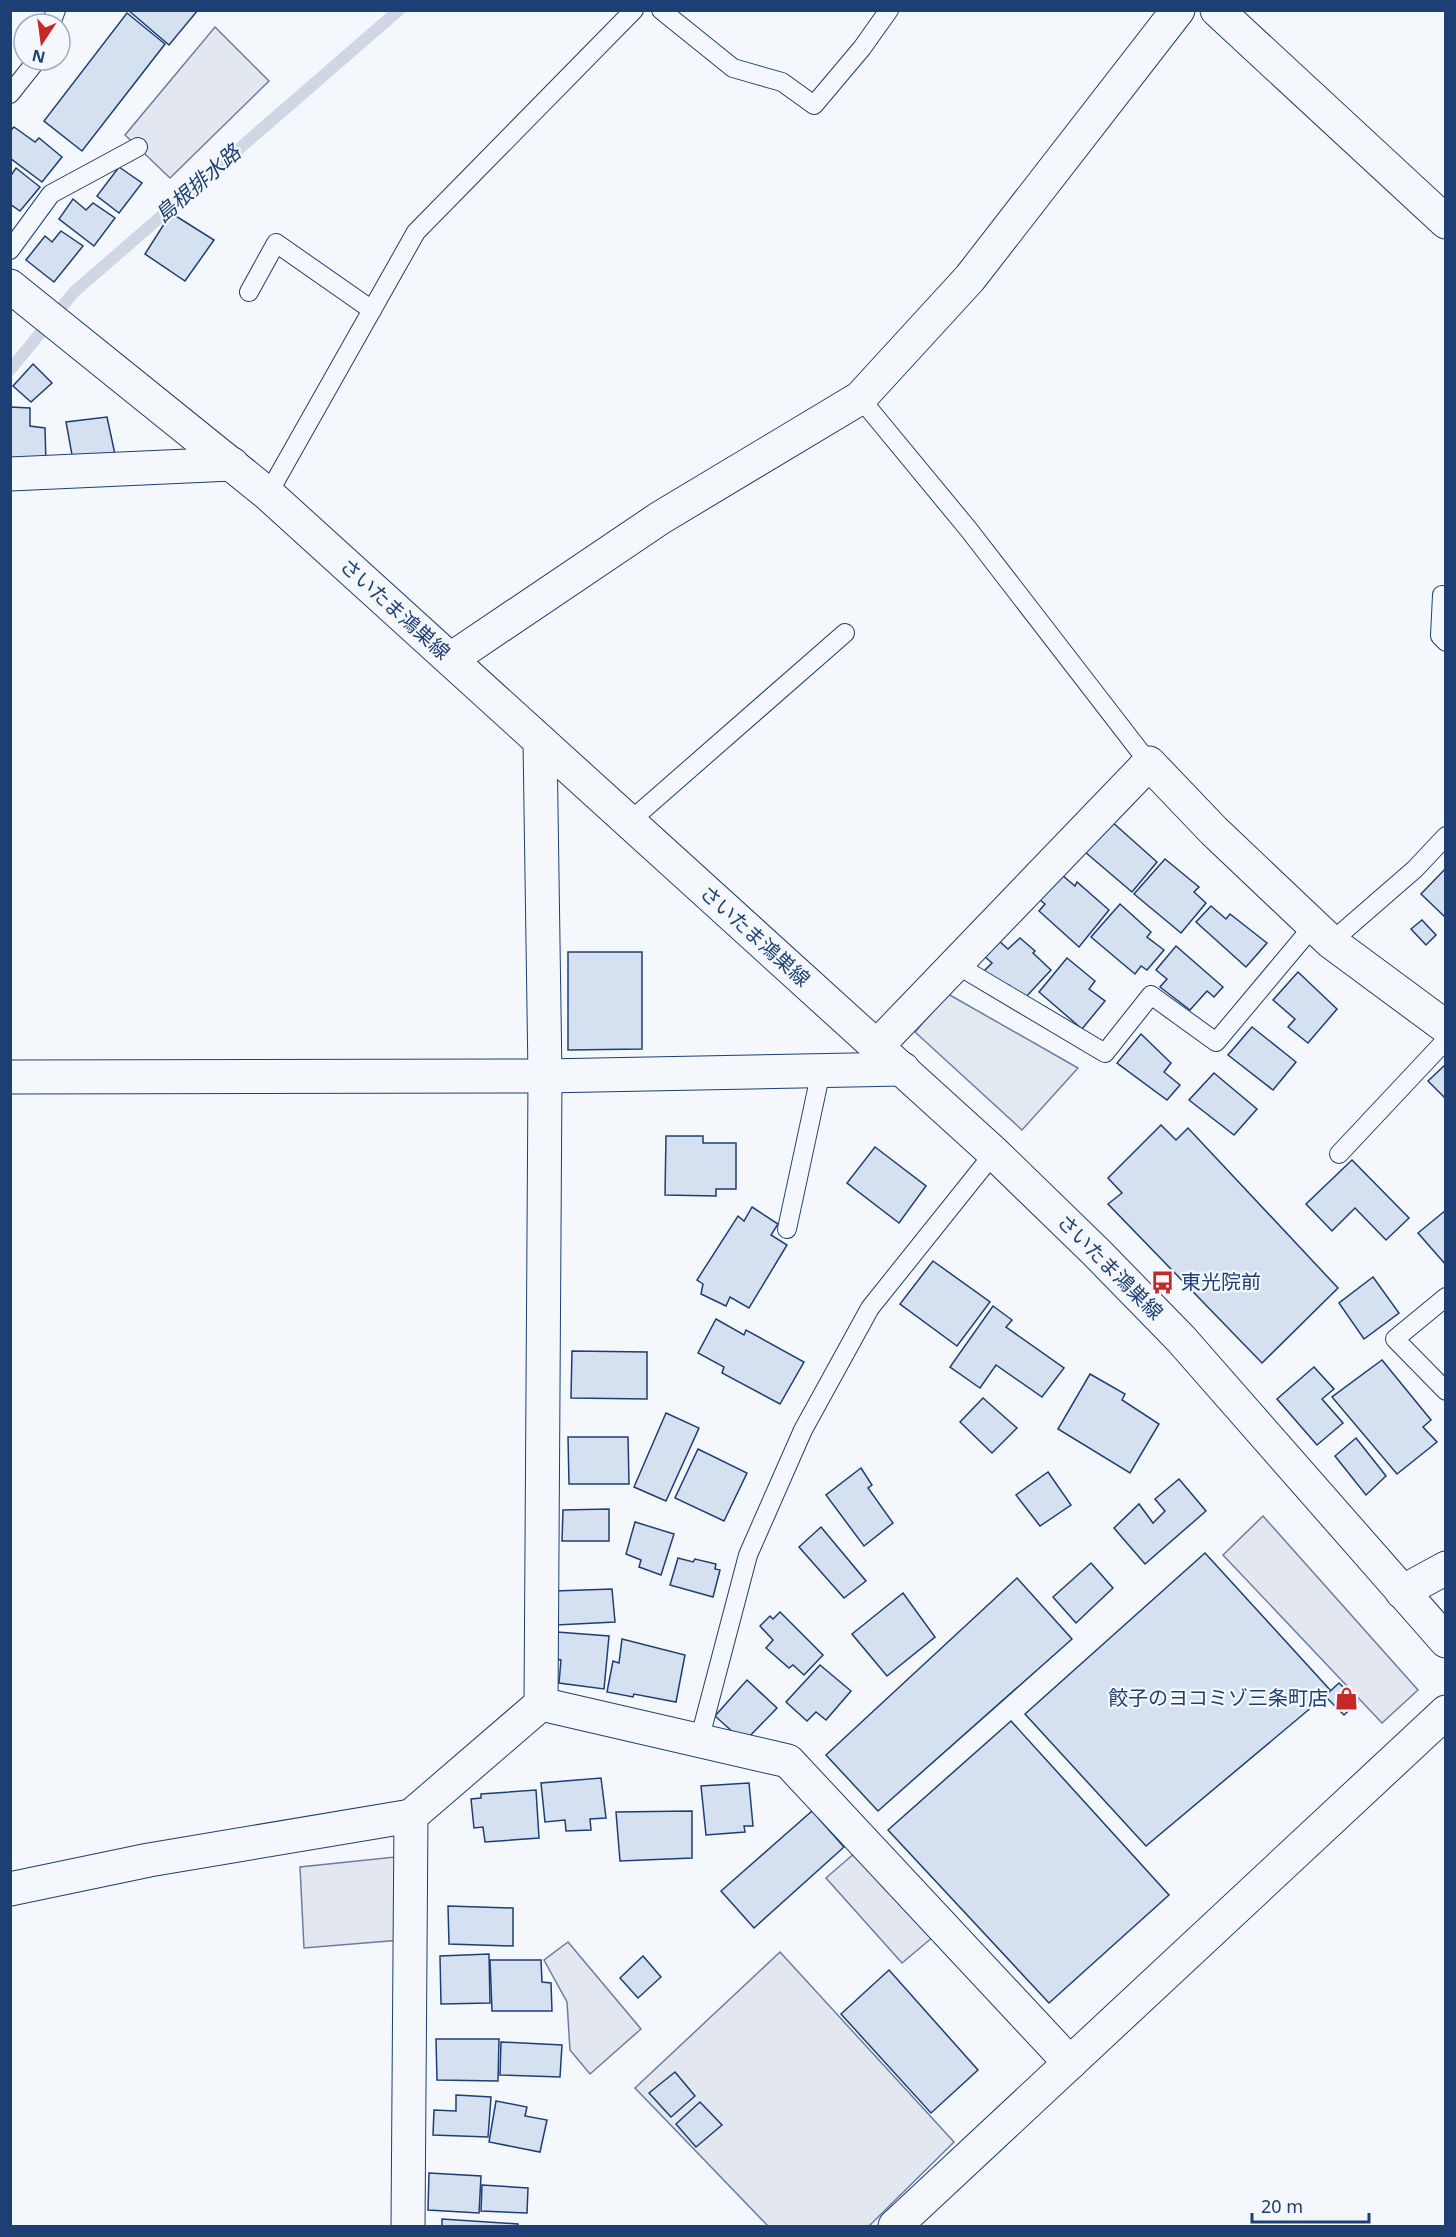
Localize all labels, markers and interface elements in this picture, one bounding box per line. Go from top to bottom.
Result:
north arrow [12,12,72,72]
text: N [30,44,47,69]
water label: 島根排水路 [149,137,248,228]
street label: さいたま鴻巣線 [335,552,456,665]
street label: さいたま鴻巣線 [695,879,816,992]
street label: さいたま鴻巣線 [1052,1208,1169,1325]
place label: 東光院前 [1181,1268,1261,1295]
bus stop icon: 東光院前 [1150,1269,1176,1295]
place label: 餃子のヨコミゾ三条町店 [1108,1684,1328,1711]
shop icon: 餃子のヨコミゾ三条町店 [1333,1685,1359,1711]
scale bar [1252,2186,1369,2224]
text: 20 m [1261,2194,1303,2218]

